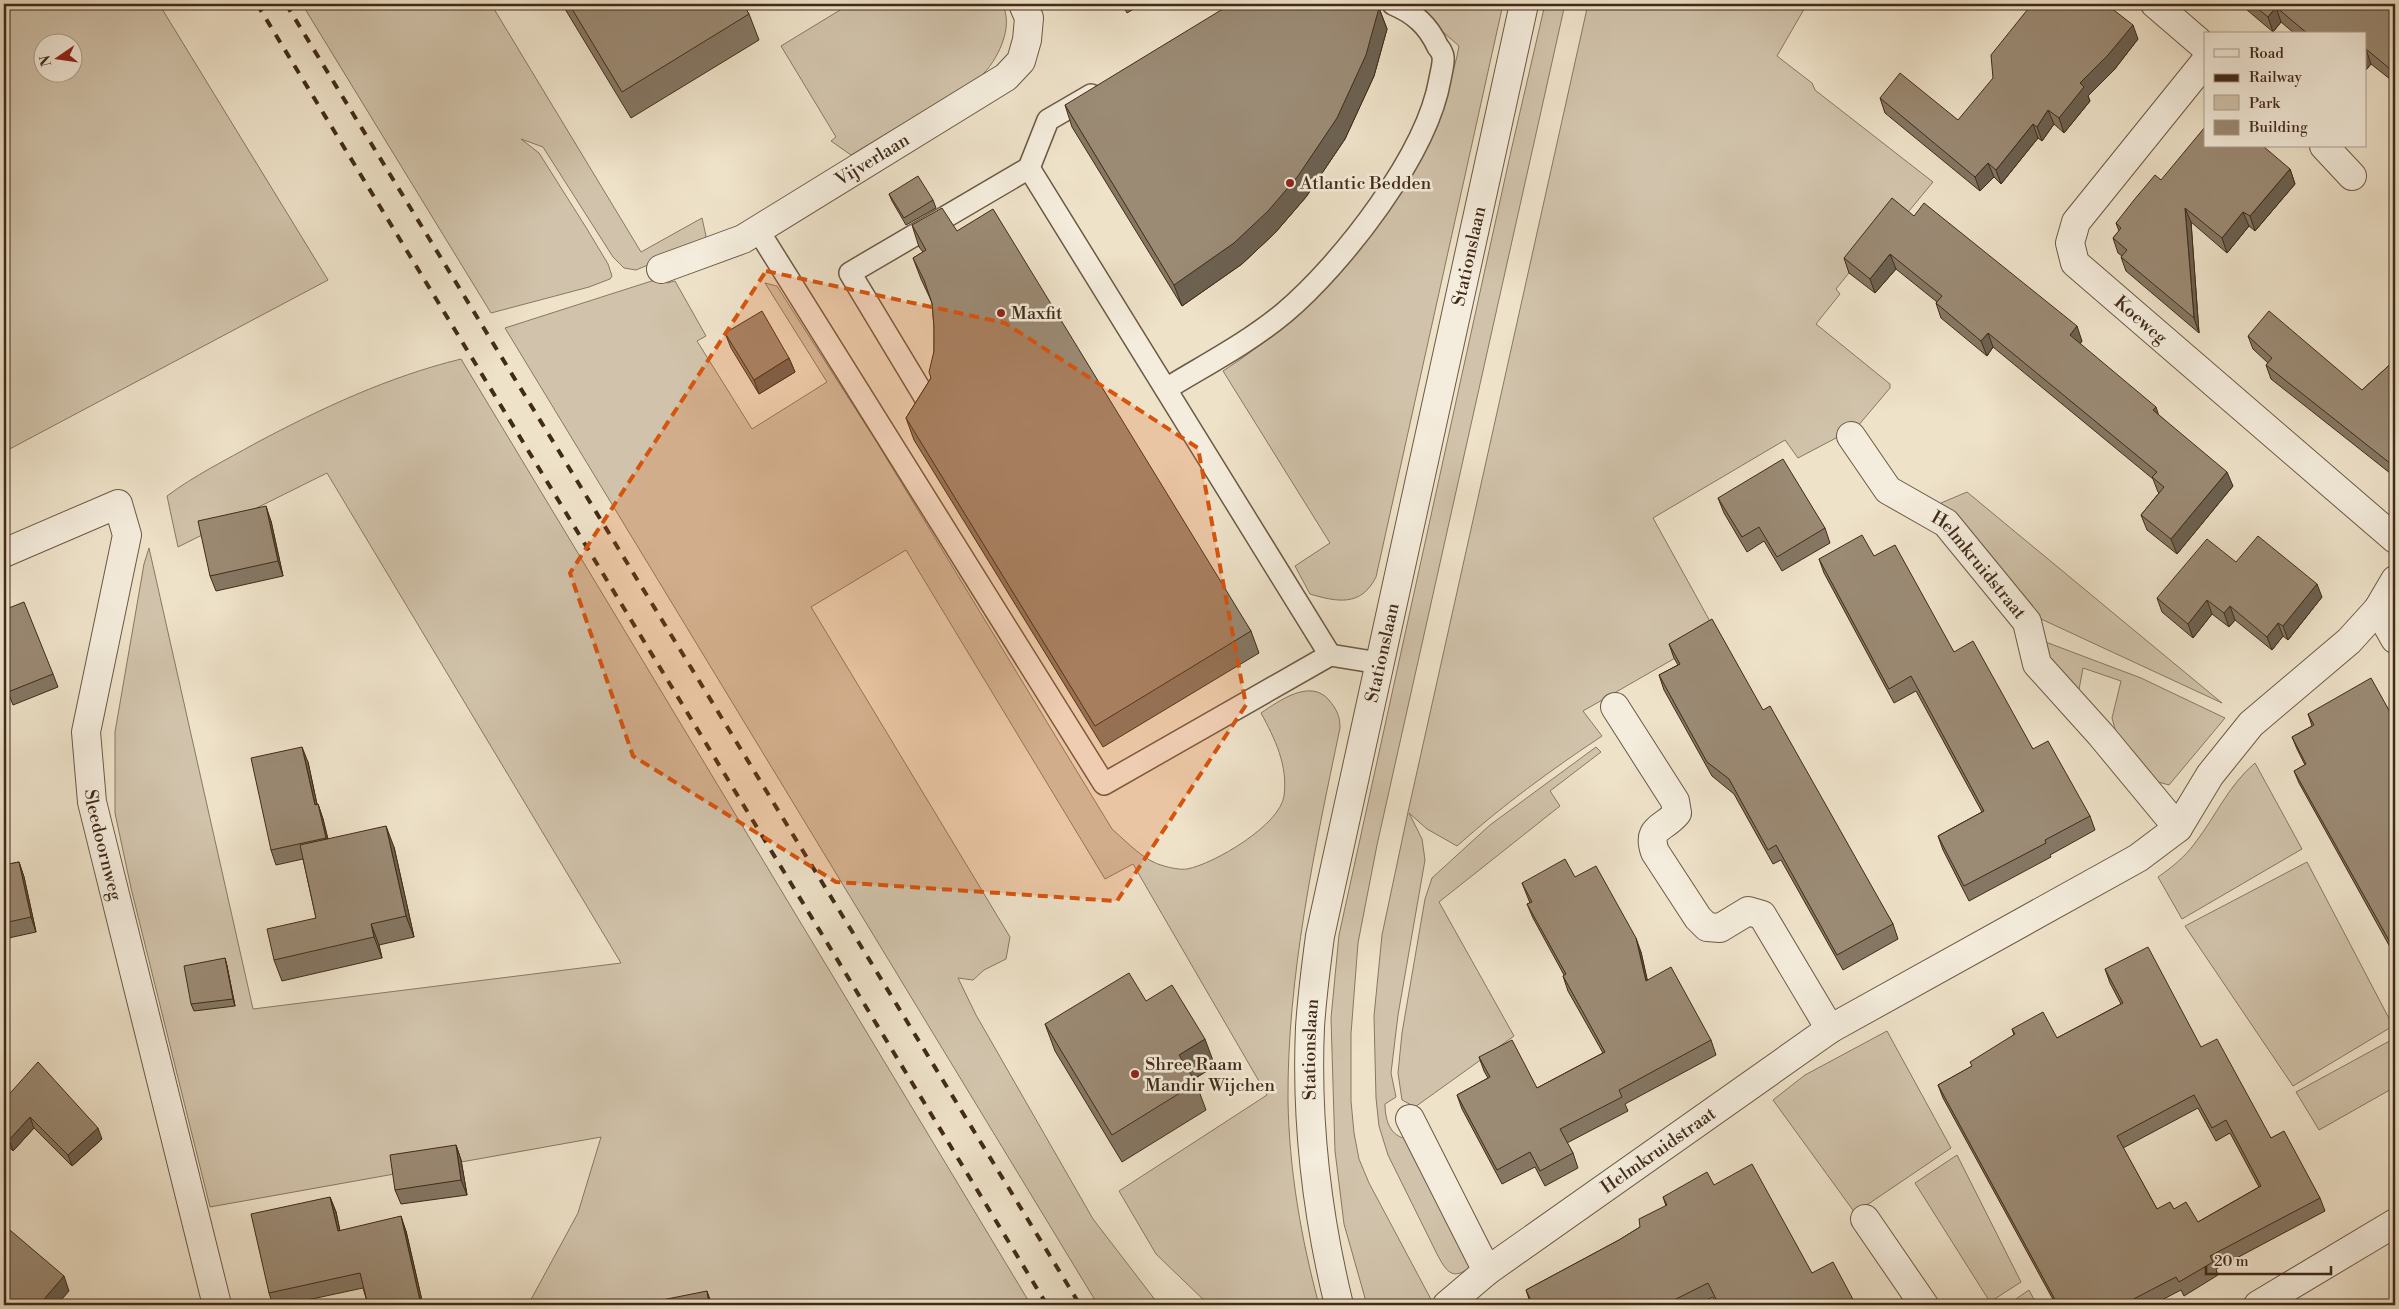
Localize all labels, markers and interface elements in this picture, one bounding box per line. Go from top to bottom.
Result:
north arrow [32,32,82,82]
legend [2204,32,2366,148]
text: Road [2249,44,2284,63]
text: N [36,53,56,68]
text: Railway [2249,68,2303,87]
text: Park [2249,94,2281,113]
text: Building [2248,118,2308,137]
street label: Vijverlaan [830,128,914,192]
place label: Atlantic Bedden [1299,172,1431,195]
marker: Atlantic Bedden [1284,177,1296,189]
street label: Stationslaan [1447,204,1491,308]
street label: Koeweg [2110,291,2173,350]
place label: Maxfit [1011,302,1063,325]
marker: Maxfit [995,307,1007,319]
street label: Helmkruidstraat [1927,506,2032,624]
street label: Stationslaan [1360,600,1404,705]
street label: Sleedoornweg [79,788,128,904]
street label: Stationslaan [1298,997,1324,1101]
place label: Shree Raam Mandir Wijchen [1145,1053,1275,1097]
marker: Shree Raam Mandir Wijchen [1129,1068,1141,1080]
street label: Helmkruidstraat [1596,1101,1721,1199]
scale bar [2206,1244,2332,1276]
text: 20 m [2214,1252,2249,1271]

